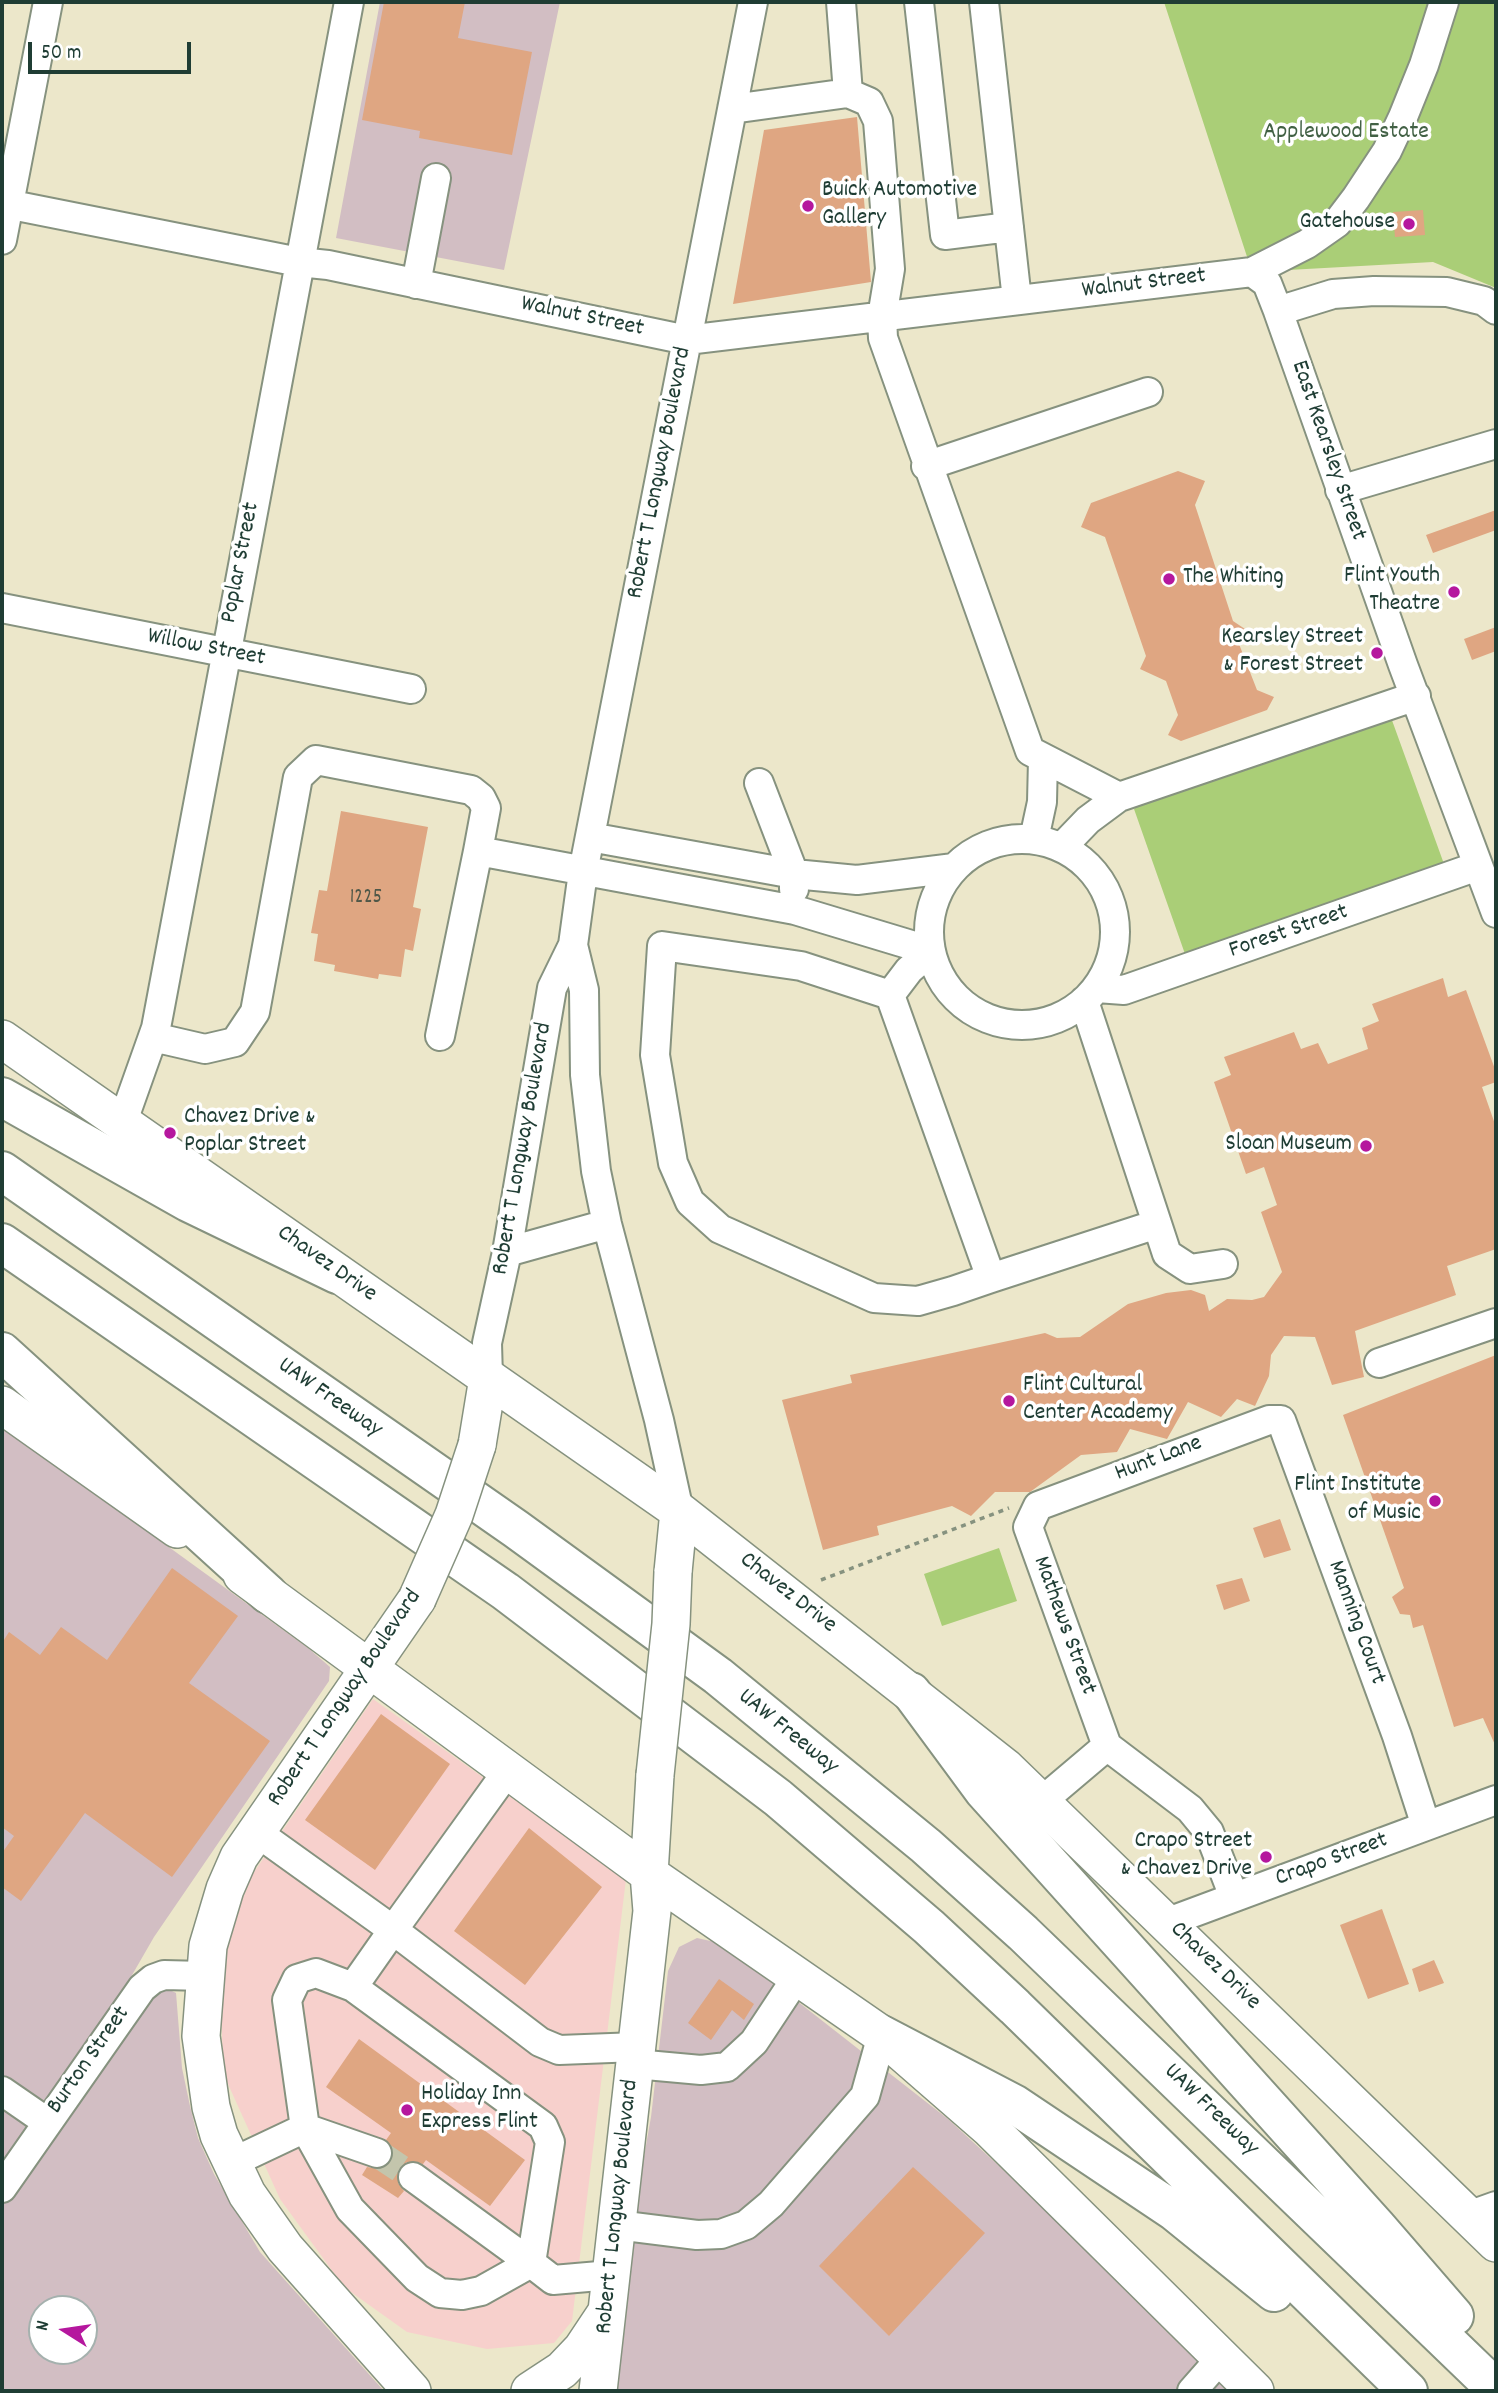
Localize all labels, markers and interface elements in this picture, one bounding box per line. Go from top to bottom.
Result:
scale bar [32,28,194,72]
text: 50 m [41,39,81,69]
park label: Applewood Estate [1263,120,1429,148]
place label: Buick Automotive Gallery [822,178,977,234]
marker: Buick Automotive Gallery [800,198,816,214]
place label: Gatehouse [1300,210,1395,238]
marker: Gatehouse [1401,216,1417,232]
street label: Walnut Street [1080,263,1208,307]
street label: Walnut Street [518,291,646,345]
street label: Robert T Longway Boulevard [622,345,700,601]
street label: East Kearsley Street [1283,357,1371,545]
street label: Poplar Street [216,500,268,626]
place label: Flint Youth Theatre [1344,564,1440,620]
place label: The Whiting [1183,565,1284,593]
marker: The Whiting [1161,571,1177,587]
marker: Flint Youth Theatre [1446,584,1462,600]
street label: Willow Street [145,623,267,675]
place label: Kearsley Street & Forest Street [1221,625,1363,681]
marker: Kearsley Street & Forest Street [1369,645,1385,661]
house number: 1225 [350,886,382,912]
street label: Forest Street [1226,899,1352,967]
street label: Robert T Longway Boulevard [488,1021,560,1277]
place label: Chavez Drive & Poplar Street [184,1105,316,1161]
marker: Chavez Drive & Poplar Street [162,1125,178,1141]
place label: Sloan Museum [1225,1132,1352,1160]
marker: Sloan Museum [1358,1138,1374,1154]
street label: Chavez Drive [270,1220,382,1310]
street label: UAW Freeway [271,1352,387,1446]
place label: Flint Cultural Center Academy [1023,1373,1172,1429]
marker: Flint Cultural Center Academy [1001,1393,1017,1409]
street label: Hunt Lane [1111,1430,1207,1490]
place label: Flint Institute of Music [1294,1473,1421,1529]
marker: Flint Institute of Music [1427,1493,1443,1509]
street label: Chavez Drive [733,1547,841,1641]
street label: Mathews Street [1025,1553,1101,1699]
street label: Manning Court [1319,1557,1391,1689]
street label: Robert T Longway Boulevard [263,1585,429,1813]
street label: UAW Freeway [731,1684,843,1782]
street label: Crapo Street [1272,1827,1392,1895]
place label: Crapo Street & Chavez Drive [1120,1829,1252,1885]
marker: Crapo Street & Chavez Drive [1258,1849,1274,1865]
street label: Chavez Drive [1162,1917,1266,2017]
street label: Burton Street [42,2002,138,2120]
street label: UAW Freeway [1156,2059,1264,2163]
street label: Robert T Longway Boulevard [591,2078,647,2336]
place label: Holiday Inn Express Flint [421,2082,538,2138]
marker: Holiday Inn Express Flint [399,2102,415,2118]
north arrow [28,2295,98,2365]
text: N [30,2319,58,2333]

